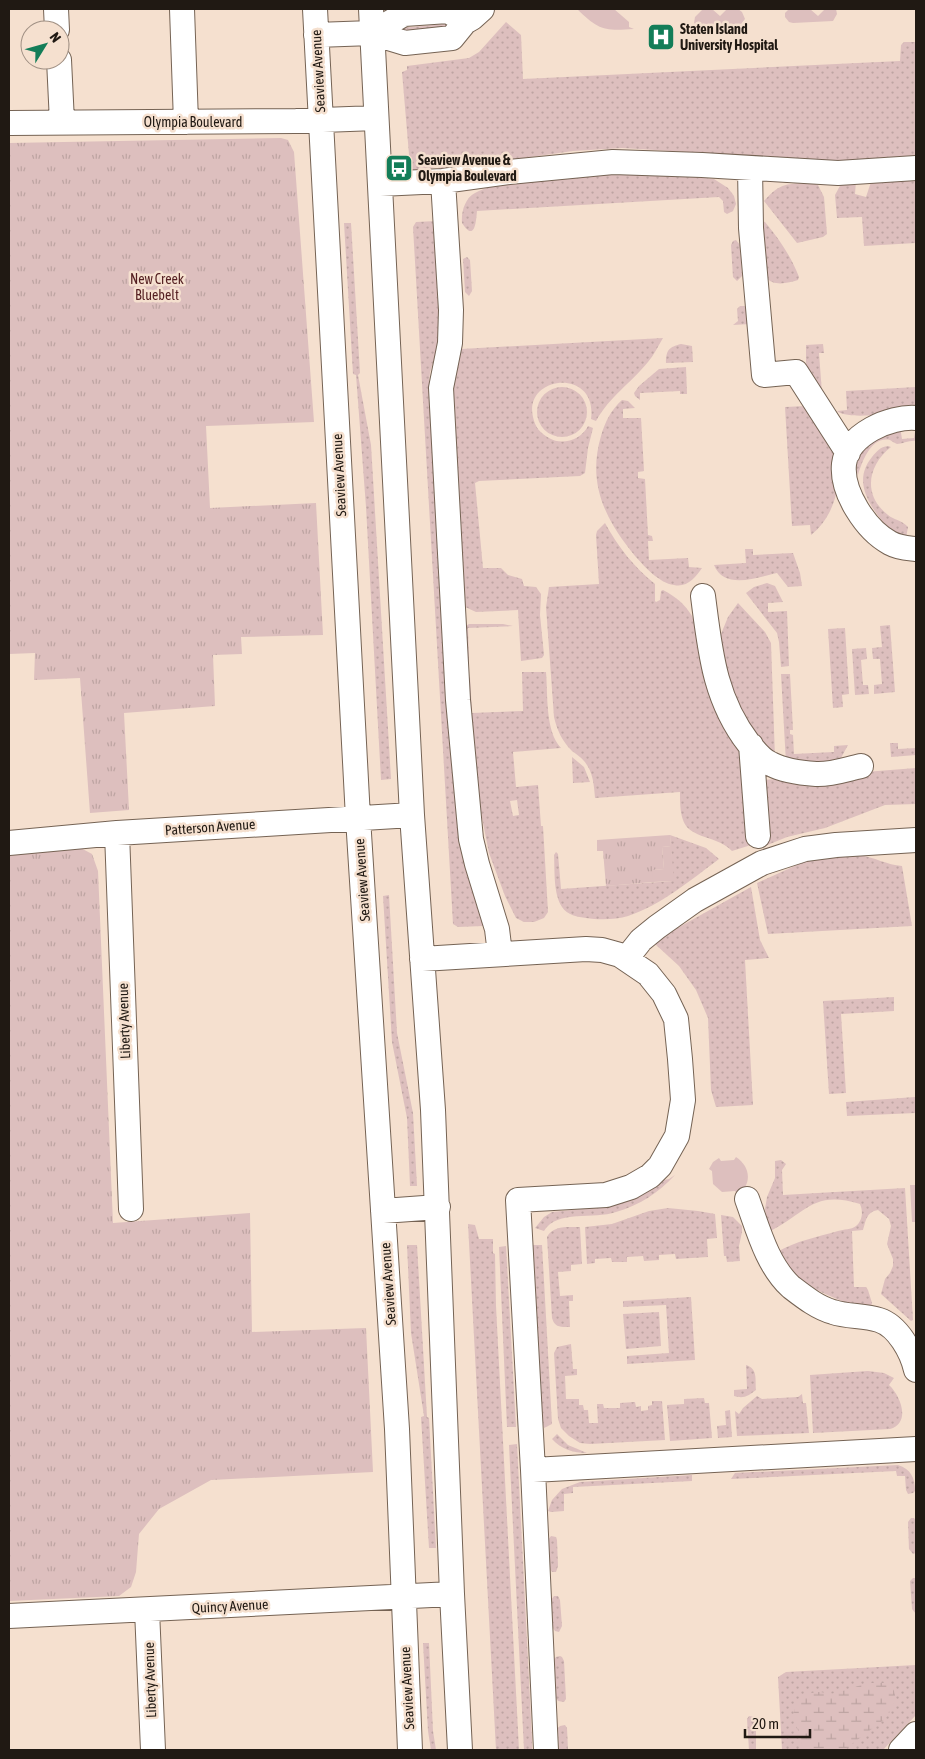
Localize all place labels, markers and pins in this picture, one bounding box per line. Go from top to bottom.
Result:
place label: Staten Island University Hospital [680,21,778,53]
hospital icon: Staten Island University Hospital [646,22,676,52]
place label: Seaview Avenue & Olympia Boulevard [418,152,517,184]
bus stop icon: Seaview Avenue & Olympia Boulevard [384,153,414,183]

